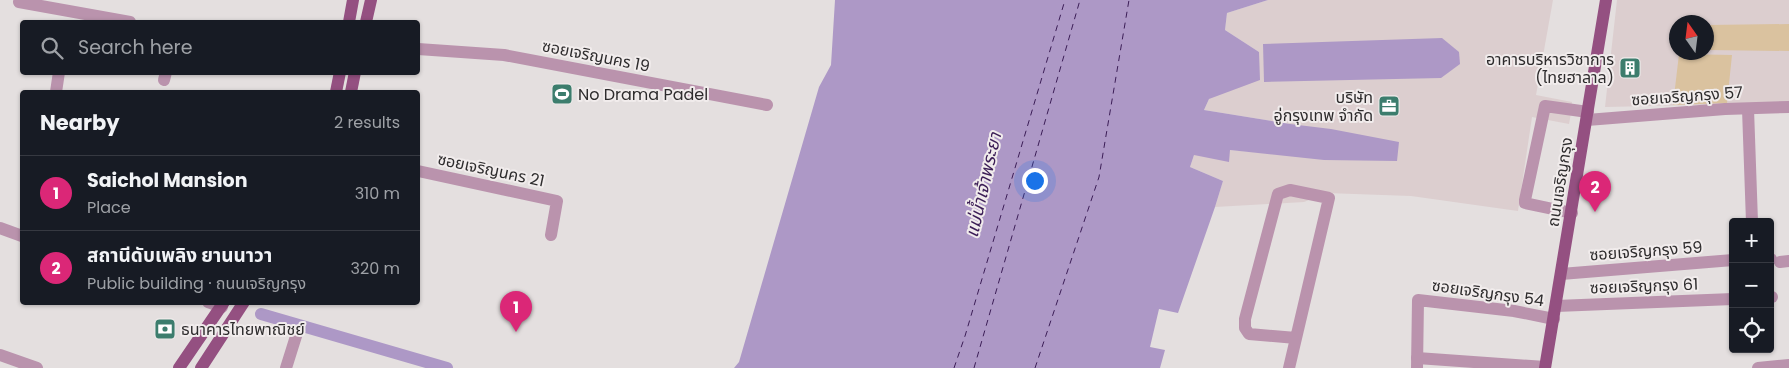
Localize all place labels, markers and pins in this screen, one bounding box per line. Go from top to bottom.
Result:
place label: อาคารบริหารวิชาการ (ไทยฮาลาล) [1486,48,1614,89]
building icon: อาคารบริหารวิชาการ (ไทยฮาลาล) [1618,56,1642,80]
sports icon: No Drama Padel [550,82,574,106]
place label: No Drama Padel [578,83,708,106]
place label: บริษัท อู่กรุงเทพ จำกัด [1273,86,1373,127]
office icon: บริษัท อู่กรุงเทพ จำกัด [1377,94,1401,118]
pin: 2 [1579,171,1611,212]
pin: 1 [500,291,532,332]
bank icon: ธนาคารไทยพาณิชย์ [153,317,177,341]
place label: ธนาคารไทยพาณิชย์ [181,318,305,341]

